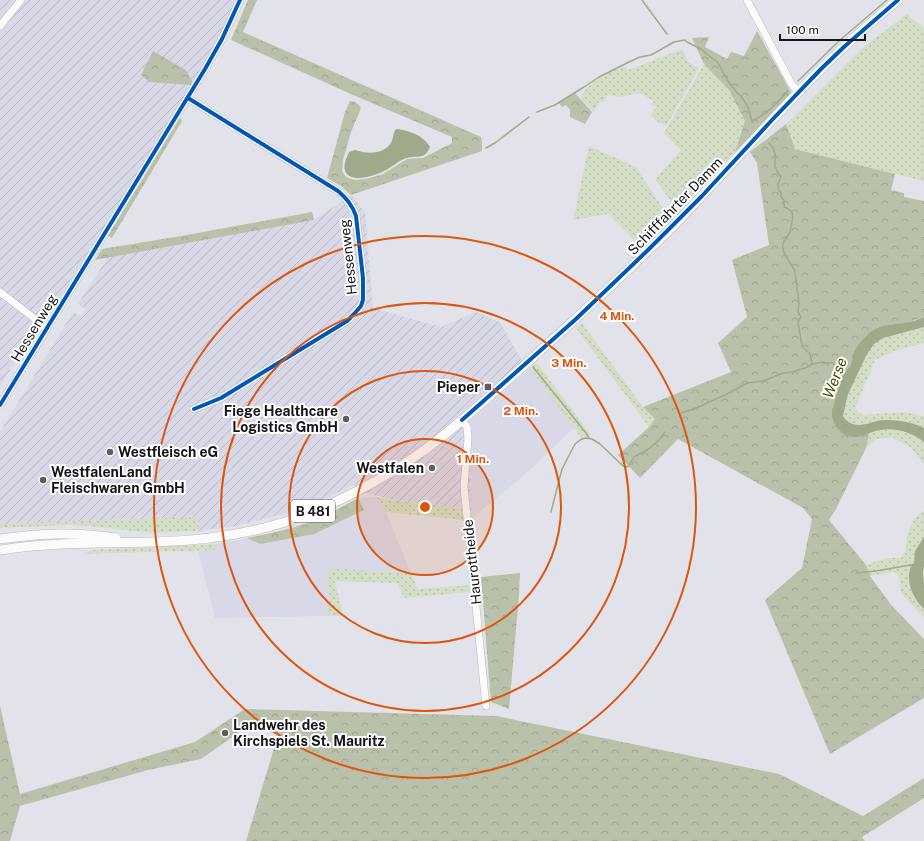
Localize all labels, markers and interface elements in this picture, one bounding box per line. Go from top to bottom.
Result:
scale bar [780,16,865,42]
text: 100 m [786,23,819,37]
street label: Schifffahrter Damm [624,154,726,258]
street label: Hessenweg [336,218,360,296]
street label: Hessenweg [8,291,61,365]
text: 4 Min. [599,309,635,323]
water label: Werse [819,355,850,401]
text: 3 Min. [551,356,587,370]
place label: Pieper [437,379,480,395]
marker: Pieper [483,382,493,392]
place label: Fiege Healthcare Logistics GmbH [224,403,338,435]
text: 2 Min. [504,404,538,418]
marker: Fiege Healthcare Logistics GmbH [341,414,351,424]
place label: Westfleisch eG [118,444,218,460]
marker: Westfleisch eG [105,447,115,457]
text: 1 Min. [457,452,489,466]
place label: Westfalen [356,460,424,476]
marker: Westfalen [427,463,437,473]
place label: WestfalenLand Fleischwaren GmbH [51,464,185,496]
marker: WestfalenLand Fleischwaren GmbH [38,475,48,485]
road number: B 481 [291,500,335,522]
centre of rings [418,500,432,514]
street label: Haurottheide [460,519,484,605]
place label: Landwehr des Kirchspiels St. Mauritz [233,717,385,749]
marker: Landwehr des Kirchspiels St. Mauritz [220,728,230,738]

